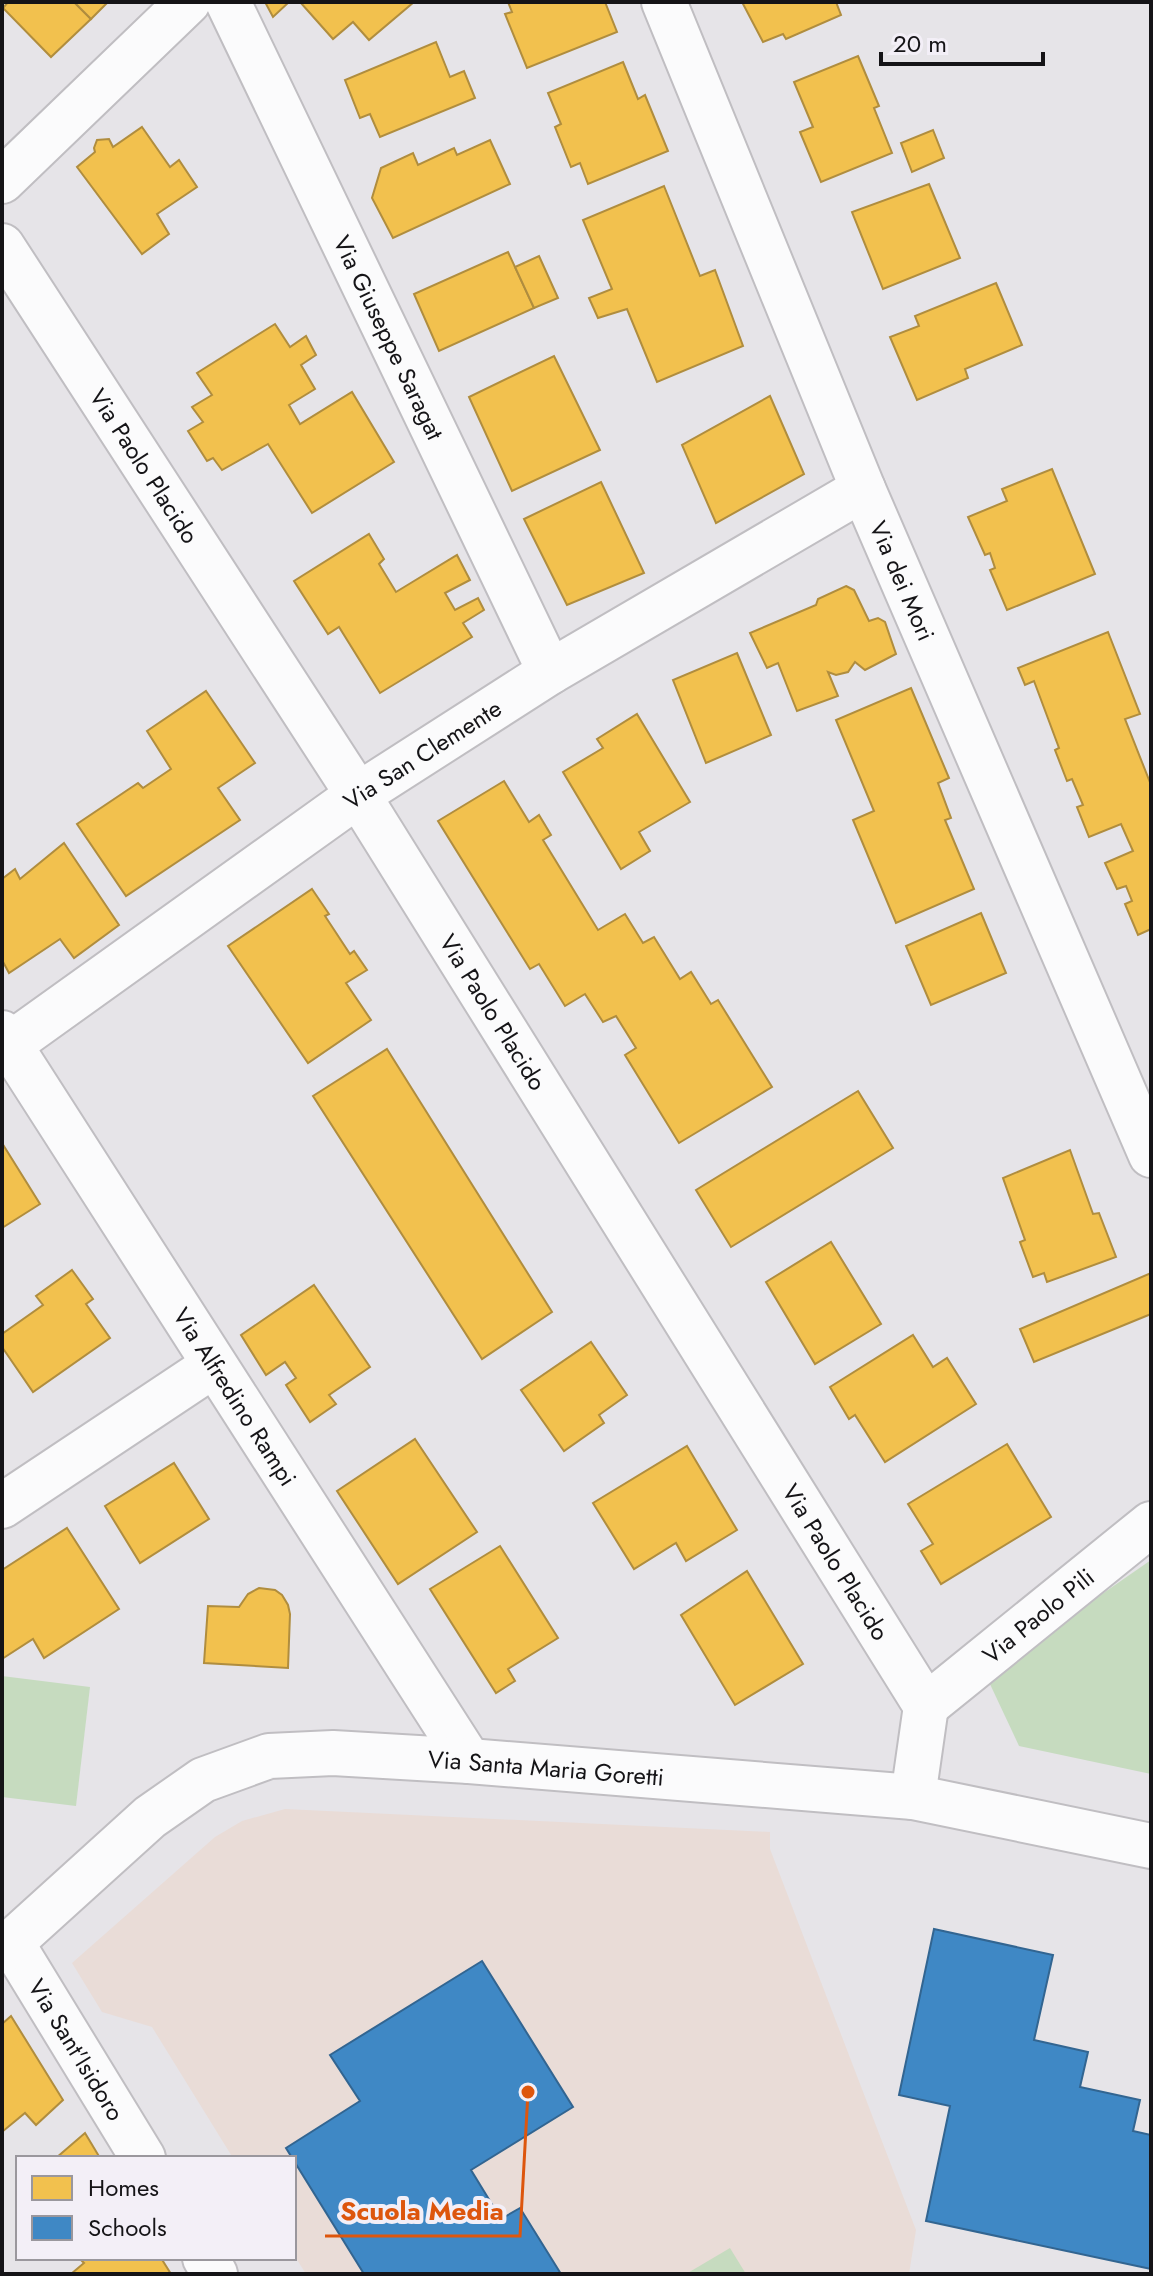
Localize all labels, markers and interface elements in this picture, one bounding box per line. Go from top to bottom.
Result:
scale bar [881,16,1043,66]
text: 20 m [893,26,947,61]
street label: Via Giuseppe Saragat [325,229,453,445]
street label: Via Paolo Placido [81,381,208,550]
street label: Via dei Mori [861,515,944,646]
street label: Via San Clemente [336,690,508,818]
street label: Via Paolo Placido [431,927,555,1097]
street label: Via Alfredino Rampi [165,1301,306,1493]
street label: Via Paolo Placido [774,1477,898,1647]
street label: Via Paolo Pili [974,1559,1101,1671]
street label: Via Santa Maria Goretti [427,1741,665,1794]
street label: Via Sant'Isidoro [20,1972,133,2127]
legend [16,2156,296,2260]
text: Homes [88,2170,159,2205]
callout: Scuola Media [325,2186,520,2236]
text: Scuola Media [340,2192,504,2230]
text: Schools [88,2210,167,2245]

